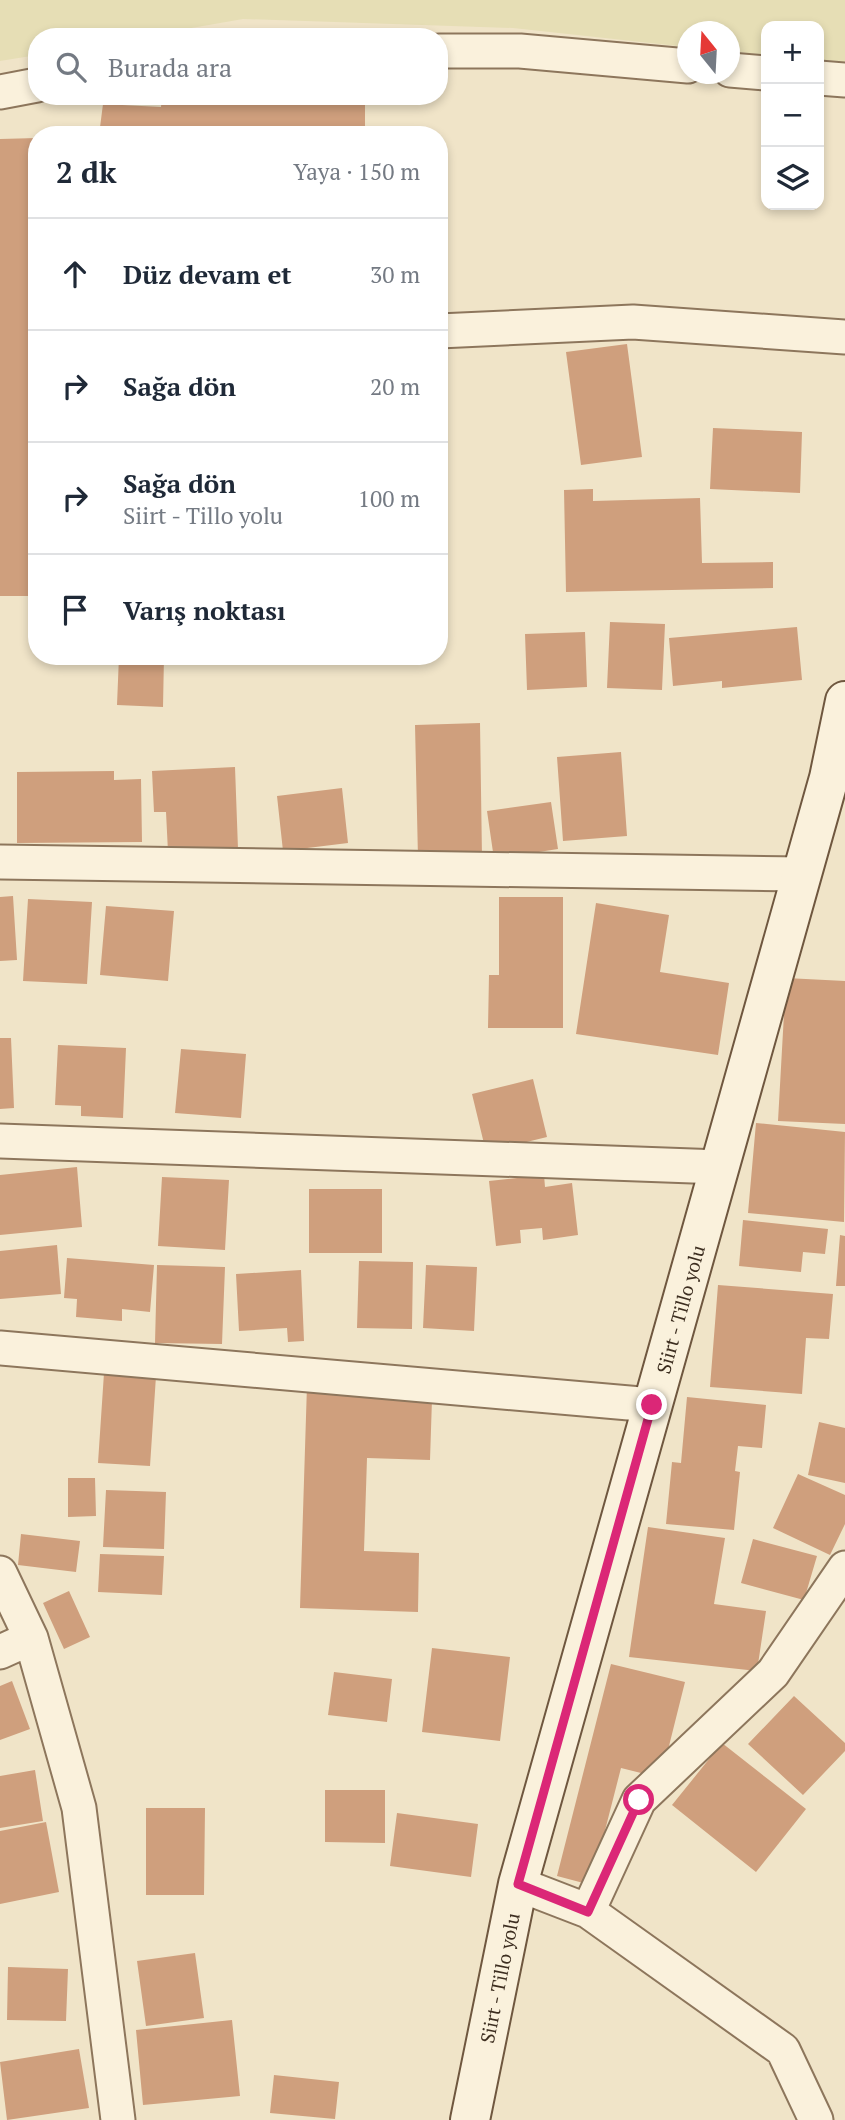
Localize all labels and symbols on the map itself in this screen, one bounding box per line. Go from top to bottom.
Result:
north arrow [677,21,740,84]
street label: Siirt - Tillo yolu [650,1242,710,1376]
route end [636,1389,667,1420]
route start [623,1784,654,1815]
street label: Siirt - Tillo yolu [473,1910,524,2045]

